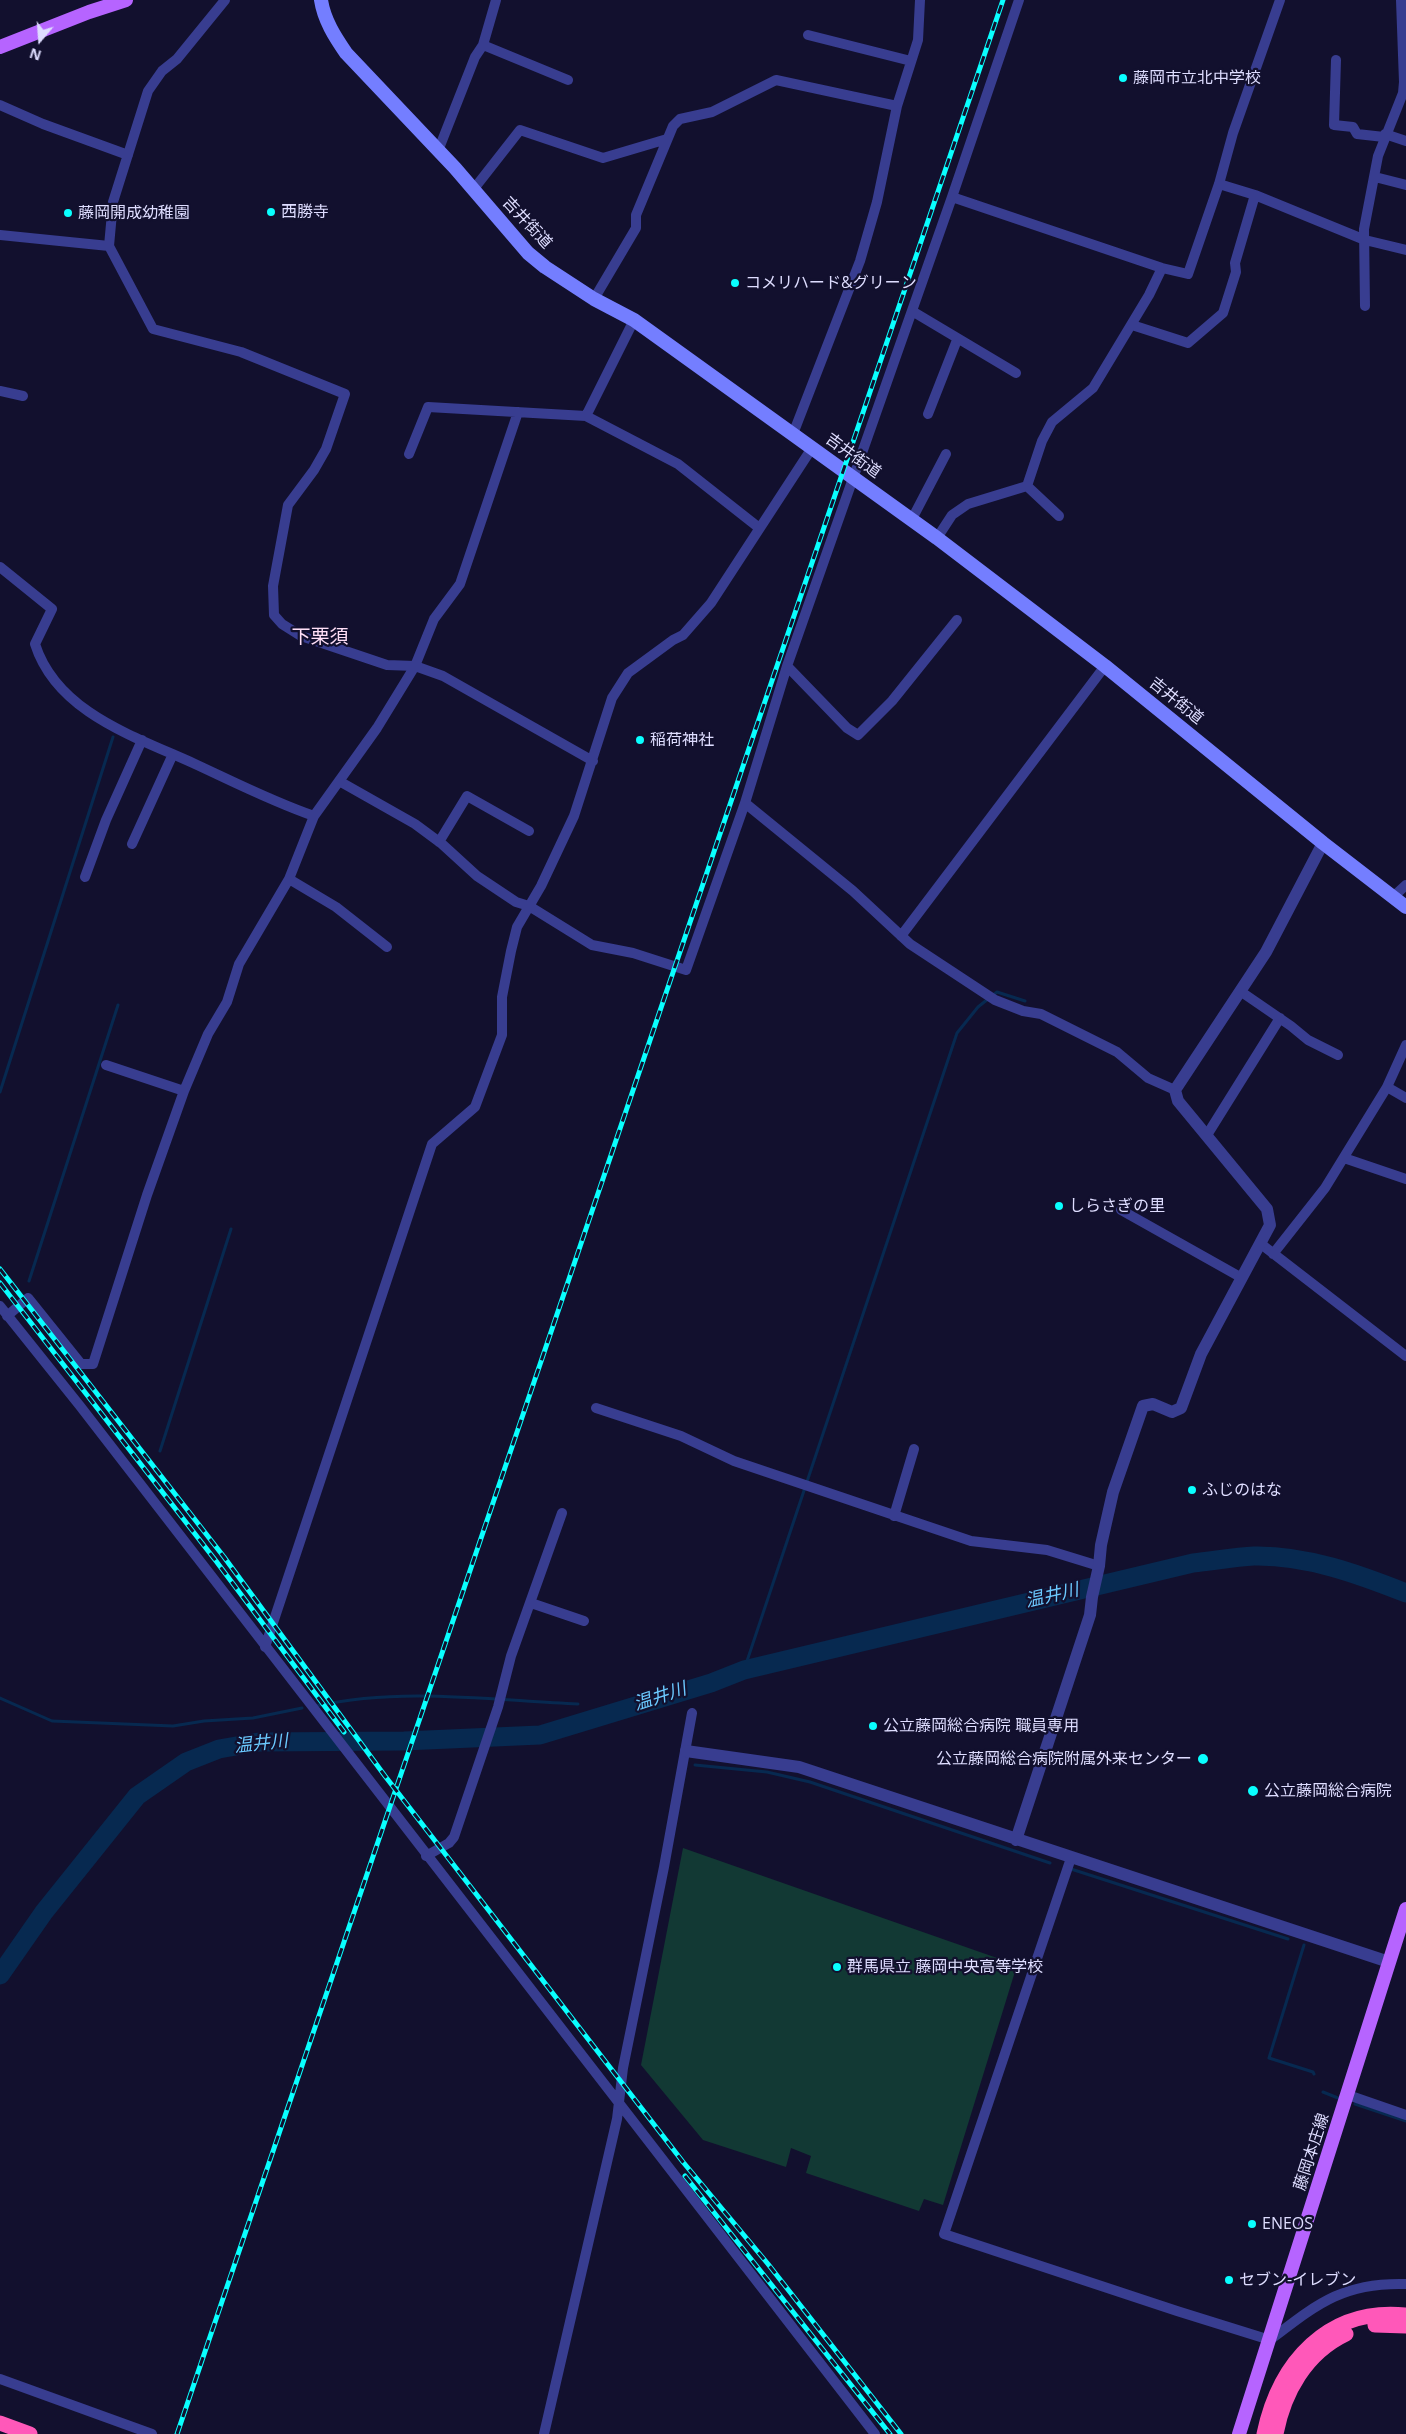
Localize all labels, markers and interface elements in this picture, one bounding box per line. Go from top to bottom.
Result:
north arrow [15,15,65,65]
text: N [27,44,44,66]
place label: 藤岡市立北中学校 [1133,68,1261,88]
marker: 藤岡市立北中学校 [1117,72,1129,84]
street label: 吉井街道 [498,193,556,253]
place label: 西勝寺 [281,202,329,222]
place label: 藤岡開成幼稚園 [78,203,190,223]
marker: 西勝寺 [265,206,277,218]
marker: 藤岡開成幼稚園 [62,207,74,219]
place label: コメリハード&グリーン [745,273,917,293]
marker: コメリハード&グリーン [729,277,741,289]
street label: 吉井街道 [821,429,885,483]
district label: 下栗須 [292,627,348,649]
street label: 吉井街道 [1145,673,1207,729]
place label: 稲荷神社 [650,730,714,750]
marker: 稲荷神社 [634,734,646,746]
place label: しらさぎの里 [1069,1196,1165,1216]
marker: しらさぎの里 [1053,1200,1065,1212]
place label: ふじのはな [1202,1480,1282,1500]
marker: ふじのはな [1186,1484,1198,1496]
water label: 温井川 [1023,1579,1081,1613]
water label: 温井川 [631,1678,689,1716]
place label: 公立藤岡総合病院 職員専用 [883,1716,1079,1736]
marker: 公立藤岡総合病院 職員専用 [867,1720,879,1732]
water label: 温井川 [233,1730,289,1758]
place label: 公立藤岡総合病院附属外来センター [936,1749,1192,1769]
marker: 公立藤岡総合病院附属外来センター [1196,1752,1210,1766]
place label: 公立藤岡総合病院 [1264,1781,1392,1801]
marker: 公立藤岡総合病院 [1246,1784,1260,1798]
place label: 群馬県立 藤岡中央高等学校 [847,1957,1043,1977]
marker: 群馬県立 藤岡中央高等学校 [831,1961,843,1973]
street label: 藤岡本庄線 [1291,2111,1333,2193]
place label: ENEOS [1262,2214,1313,2234]
marker: ENEOS [1246,2218,1258,2230]
place label: セブン-イレブン [1239,2270,1356,2290]
marker: セブン-イレブン [1223,2274,1235,2286]

